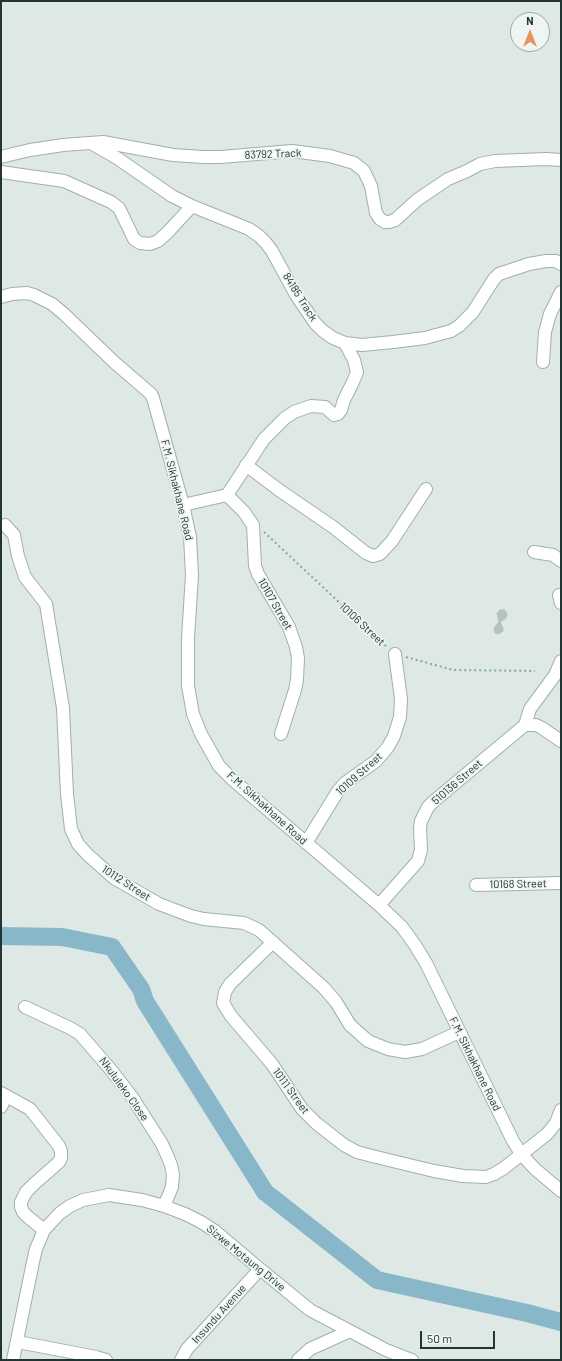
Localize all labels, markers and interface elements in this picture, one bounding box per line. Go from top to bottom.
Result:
north arrow [510,12,550,52]
text: N [526,14,534,27]
street label: 83792 Track [244,146,302,162]
street label: 84185 Track [280,270,320,324]
street label: F.M. Sikhakhane Road [158,438,196,542]
street label: 10107 Street [255,576,295,632]
street label: 10106 Street [336,599,388,649]
street label: 10109 Street [333,750,385,798]
street label: 510136 Street [429,757,485,807]
street label: F.M. Sikhakhane Road [224,769,310,847]
street label: 10112 Street [99,862,153,904]
street label: 10168 Street [489,877,547,891]
street label: F.M. Sikhakhane Road [446,1015,504,1113]
street label: Nkululeko Close [96,1055,152,1123]
street label: 10111 Street [270,1065,312,1117]
street label: Sizwe Motaung Drive [204,1222,288,1294]
street label: Insundu Avenue [189,1282,249,1346]
scale bar [422,1323,497,1349]
text: 50 m [427,1331,452,1345]

